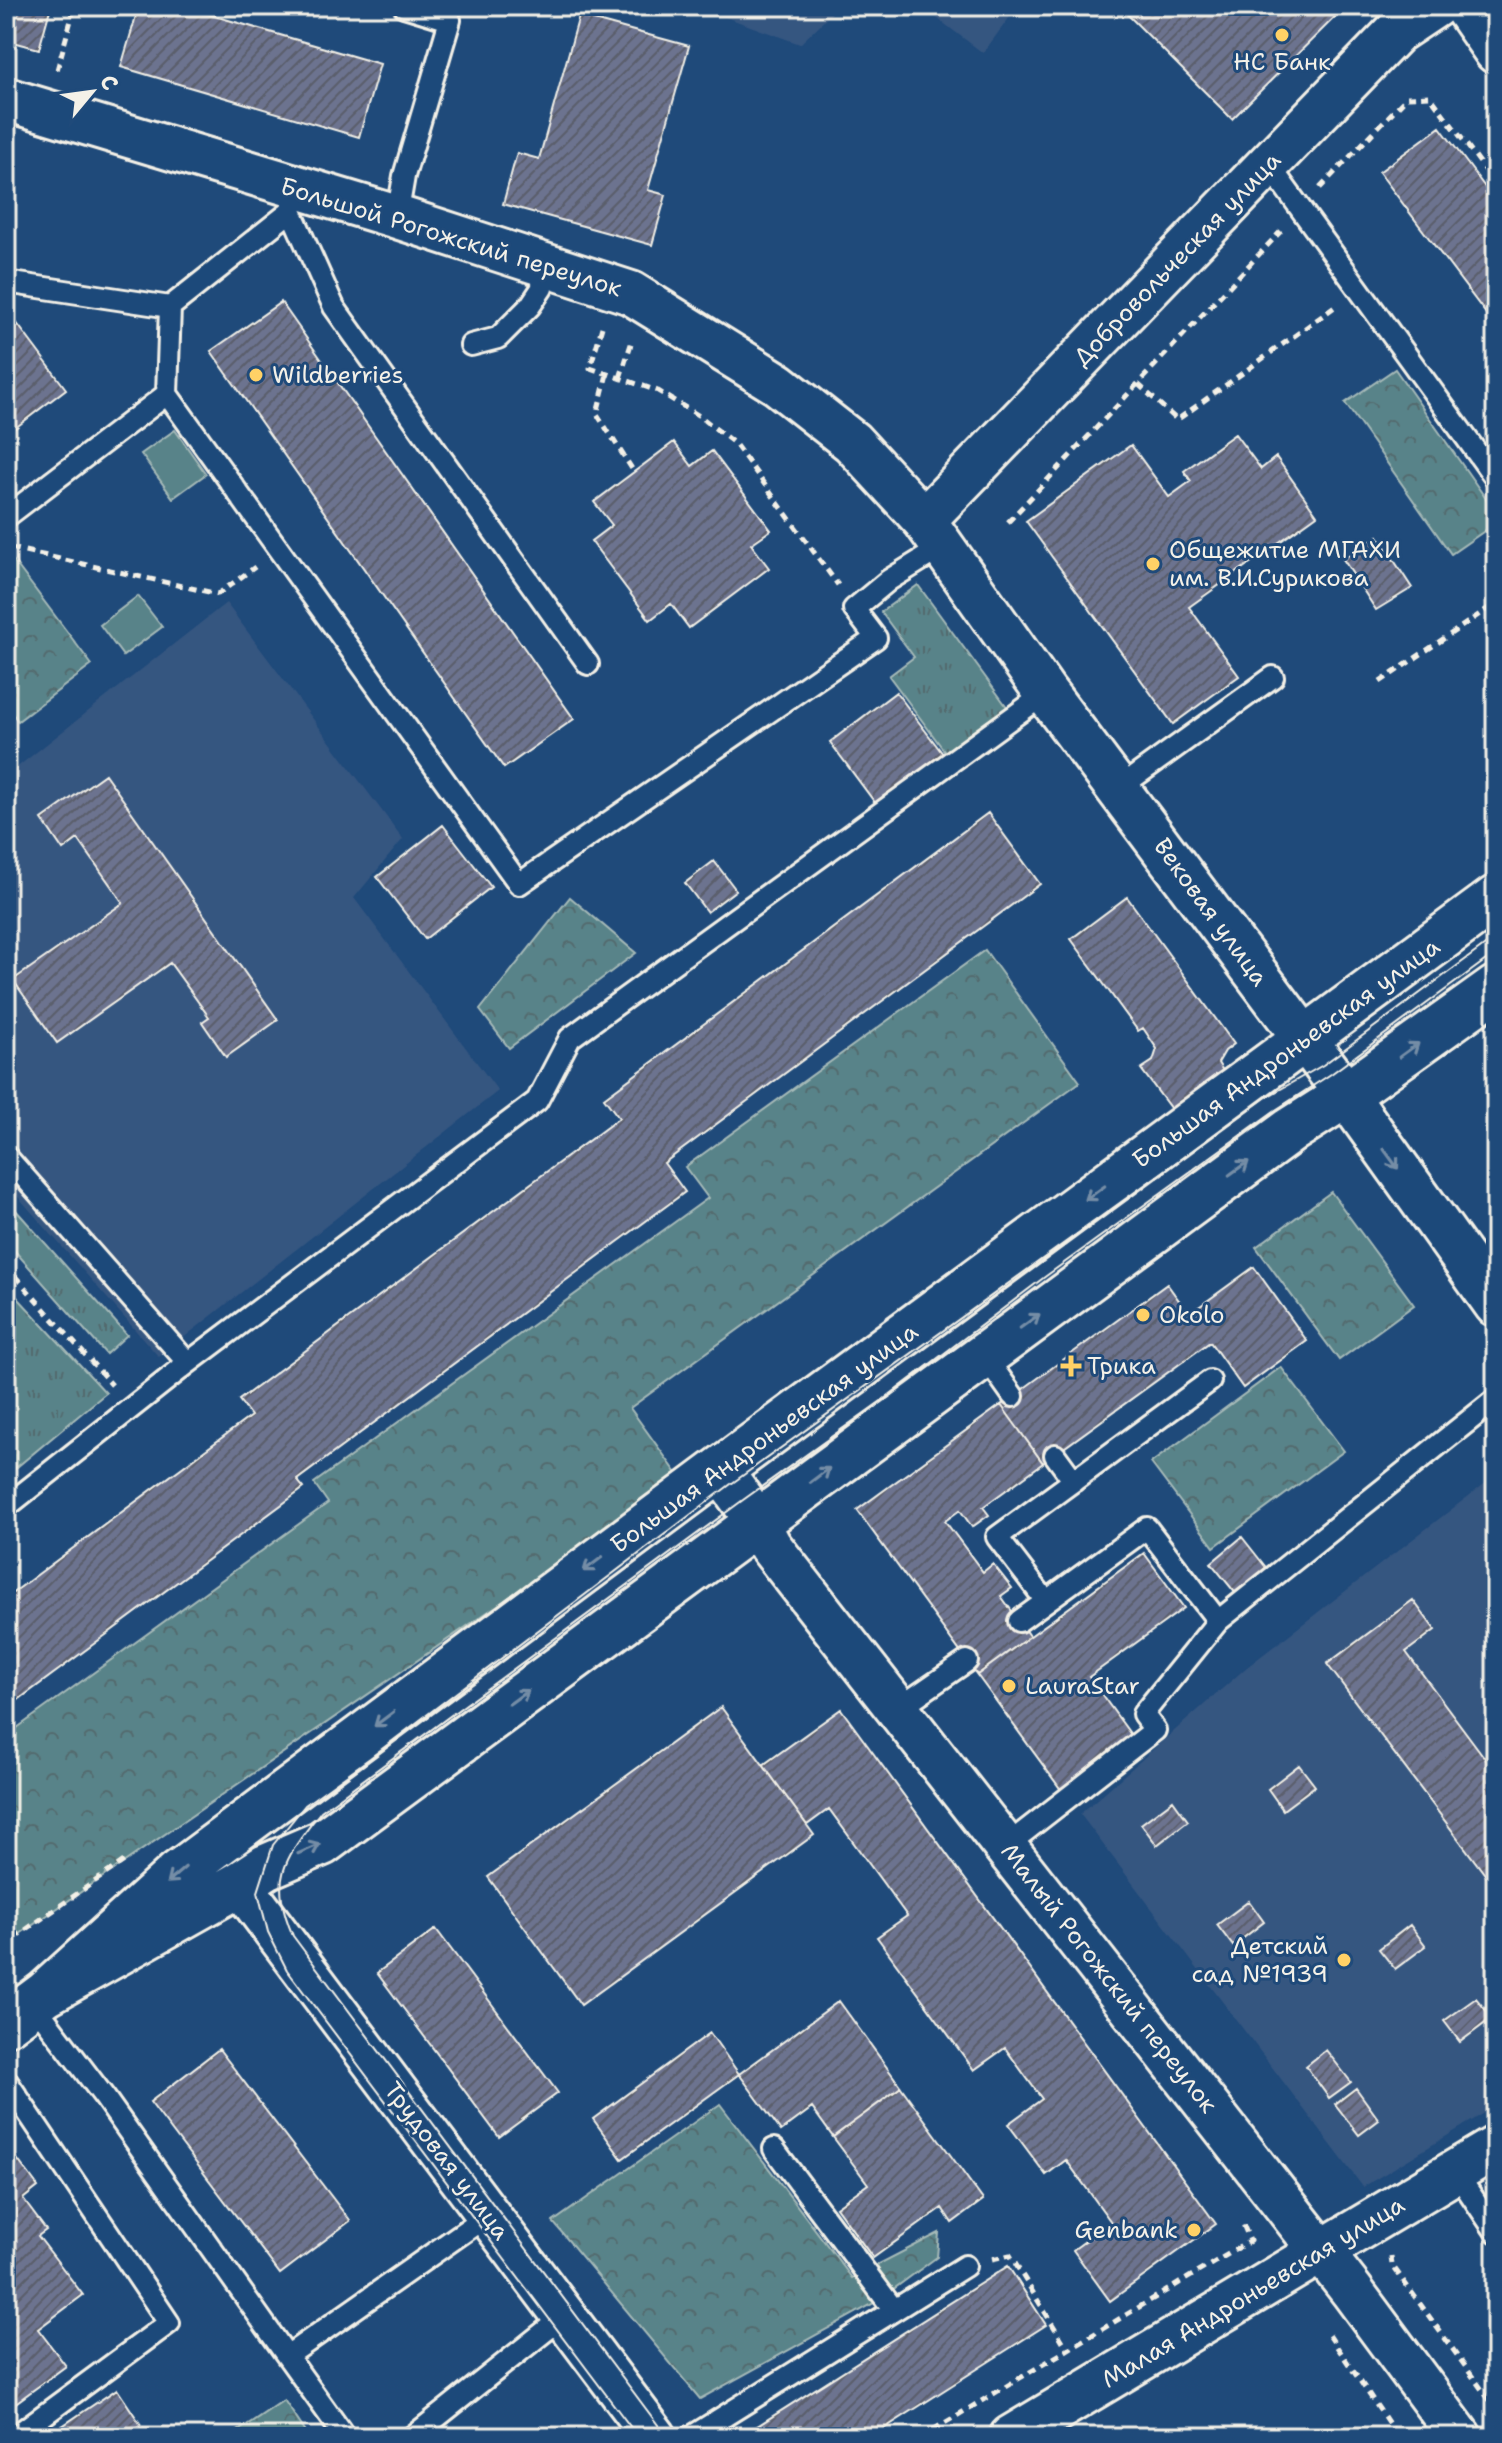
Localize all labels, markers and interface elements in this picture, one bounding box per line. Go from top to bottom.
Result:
marker: НС Банк [1273,26,1291,44]
place label: НС Банк [1233,46,1331,78]
north arrow [52,52,132,132]
text: С [93,70,125,95]
street label: Добровольческая улица [1066,145,1288,373]
street label: Большой Рогожский переулок [276,170,626,304]
place label: Wildberries [272,359,404,391]
marker: Wildberries [247,366,265,384]
place label: Общежитие МГАХИ им. В.И.Сурикова [1169,534,1401,594]
marker: Общежитие МГАХИ им. В.И.Сурикова [1144,555,1162,573]
street label: Вековая улица [1146,832,1276,992]
street label: Большая Андроньевская улица [1126,930,1446,1175]
one-way arrow [1398,1042,1420,1058]
one-way arrow [1382,1148,1399,1169]
one-way arrow [1228,1160,1250,1176]
one-way arrow [1085,1185,1106,1202]
place label: Okolo [1159,1299,1225,1331]
marker: Okolo [1134,1306,1152,1324]
one-way arrow [1018,1313,1040,1330]
street label: Большая Андроньевская улица [604,1315,924,1560]
place label: Трика [1087,1350,1156,1382]
marker: Трика [1062,1357,1080,1375]
one-way arrow [808,1467,830,1483]
one-way arrow [583,1555,604,1572]
place label: LauraStar [1025,1670,1140,1702]
marker: LauraStar [1000,1677,1018,1695]
one-way arrow [508,1689,530,1705]
one-way arrow [374,1711,396,1728]
street label: Малый Рогожский переулок [994,1837,1225,2120]
one-way arrow [296,1840,320,1855]
one-way arrow [166,1866,187,1884]
place label: Детский сад №1939 [1191,1930,1328,1990]
marker: Детский сад №1939 [1335,1951,1353,1969]
street label: Трудовая улица [377,2075,517,2247]
street label: Малая Андроньевская улица [1096,2189,1411,2395]
place label: Genbank [1074,2214,1178,2246]
marker: Genbank [1185,2221,1203,2239]

